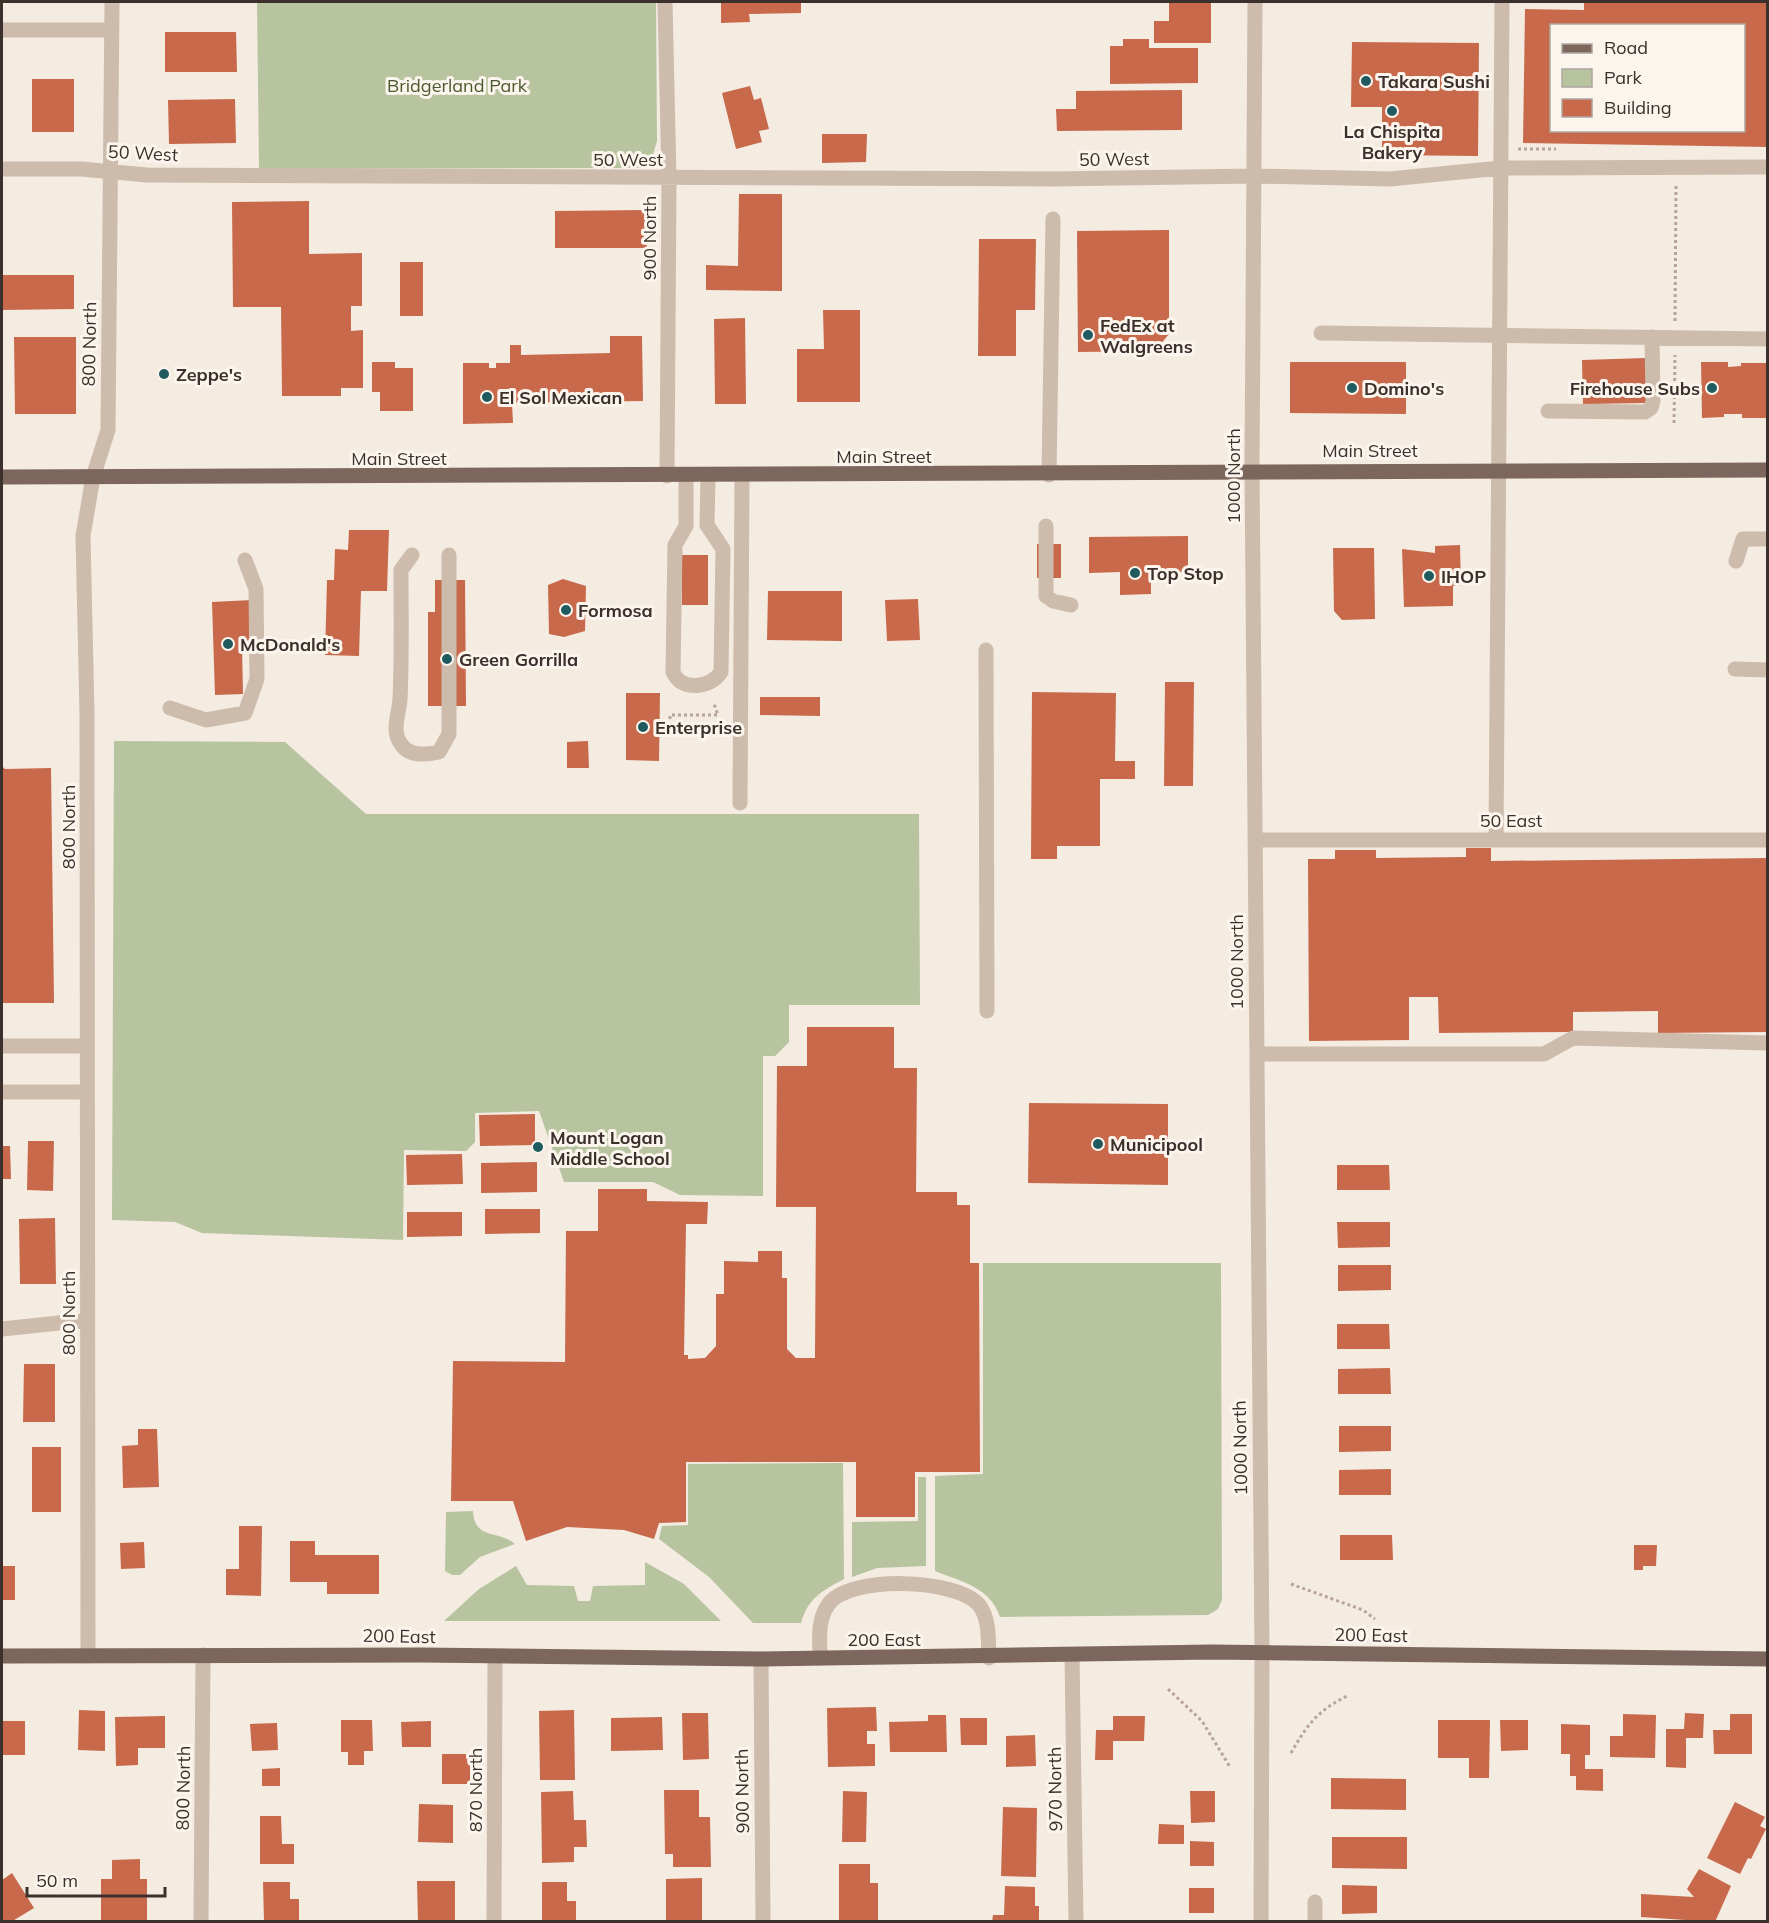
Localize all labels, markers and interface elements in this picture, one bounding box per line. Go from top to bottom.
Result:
legend [1550,24,1745,132]
text: Road [1604,36,1648,59]
text: Park [1604,66,1643,89]
place label: Takara Sushi [1378,70,1490,93]
park label: Bridgerland Park [387,74,528,97]
marker: Takara Sushi [1359,74,1373,88]
text: Building [1604,96,1672,119]
marker: La Chispita Bakery [1385,104,1399,118]
place label: La Chispita Bakery [1344,120,1440,164]
street label: 50 West [107,140,179,166]
street label: 50 West [1079,147,1149,171]
street label: 50 West [593,148,663,171]
street label: 900 North [638,196,661,280]
street label: 800 North [77,301,101,387]
place label: FedEx at Walgreens [1100,314,1193,358]
marker: FedEx at Walgreens [1081,328,1095,342]
place label: Zeppe's [176,363,242,386]
marker: Zeppe's [157,367,171,381]
place label: Domino's [1364,377,1444,400]
place label: Firehouse Subs [1570,377,1700,400]
marker: Domino's [1345,381,1359,395]
marker: Firehouse Subs [1705,381,1719,395]
place label: El Sol Mexican [499,386,622,409]
marker: El Sol Mexican [480,390,494,404]
street label: 1000 North [1222,428,1245,524]
street label: Main Street [1322,439,1418,462]
street label: Main Street [836,445,932,468]
street label: Main Street [351,447,447,470]
place label: Top Stop [1147,562,1224,585]
place label: IHOP [1441,565,1486,588]
marker: Top Stop [1128,566,1142,580]
marker: IHOP [1422,569,1436,583]
place label: Formosa [578,599,653,622]
marker: Formosa [559,603,573,617]
place label: McDonald's [240,633,340,656]
marker: McDonald's [221,637,235,651]
place label: Green Gorrilla [459,648,578,671]
marker: Green Gorrilla [440,652,454,666]
place label: Enterprise [655,716,742,739]
marker: Enterprise [636,720,650,734]
street label: 800 North [57,785,80,869]
street label: 50 East [1480,809,1542,832]
street label: 1000 North [1225,914,1248,1010]
place label: Mount Logan Middle School [550,1126,670,1170]
place label: Municipool [1110,1133,1203,1156]
marker: Municipool [1091,1137,1105,1151]
marker: Mount Logan Middle School [531,1140,545,1154]
street label: 800 North [57,1271,80,1355]
street label: 1000 North [1228,1400,1252,1496]
street label: 200 East [1334,1623,1408,1647]
street label: 200 East [362,1624,436,1648]
street label: 200 East [847,1628,921,1651]
street label: 800 North [171,1745,195,1831]
street label: 970 North [1043,1746,1067,1832]
street label: 870 North [464,1748,487,1832]
street label: 900 North [730,1748,754,1834]
scale bar [27,1860,165,1898]
text: 50 m [36,1869,78,1892]

